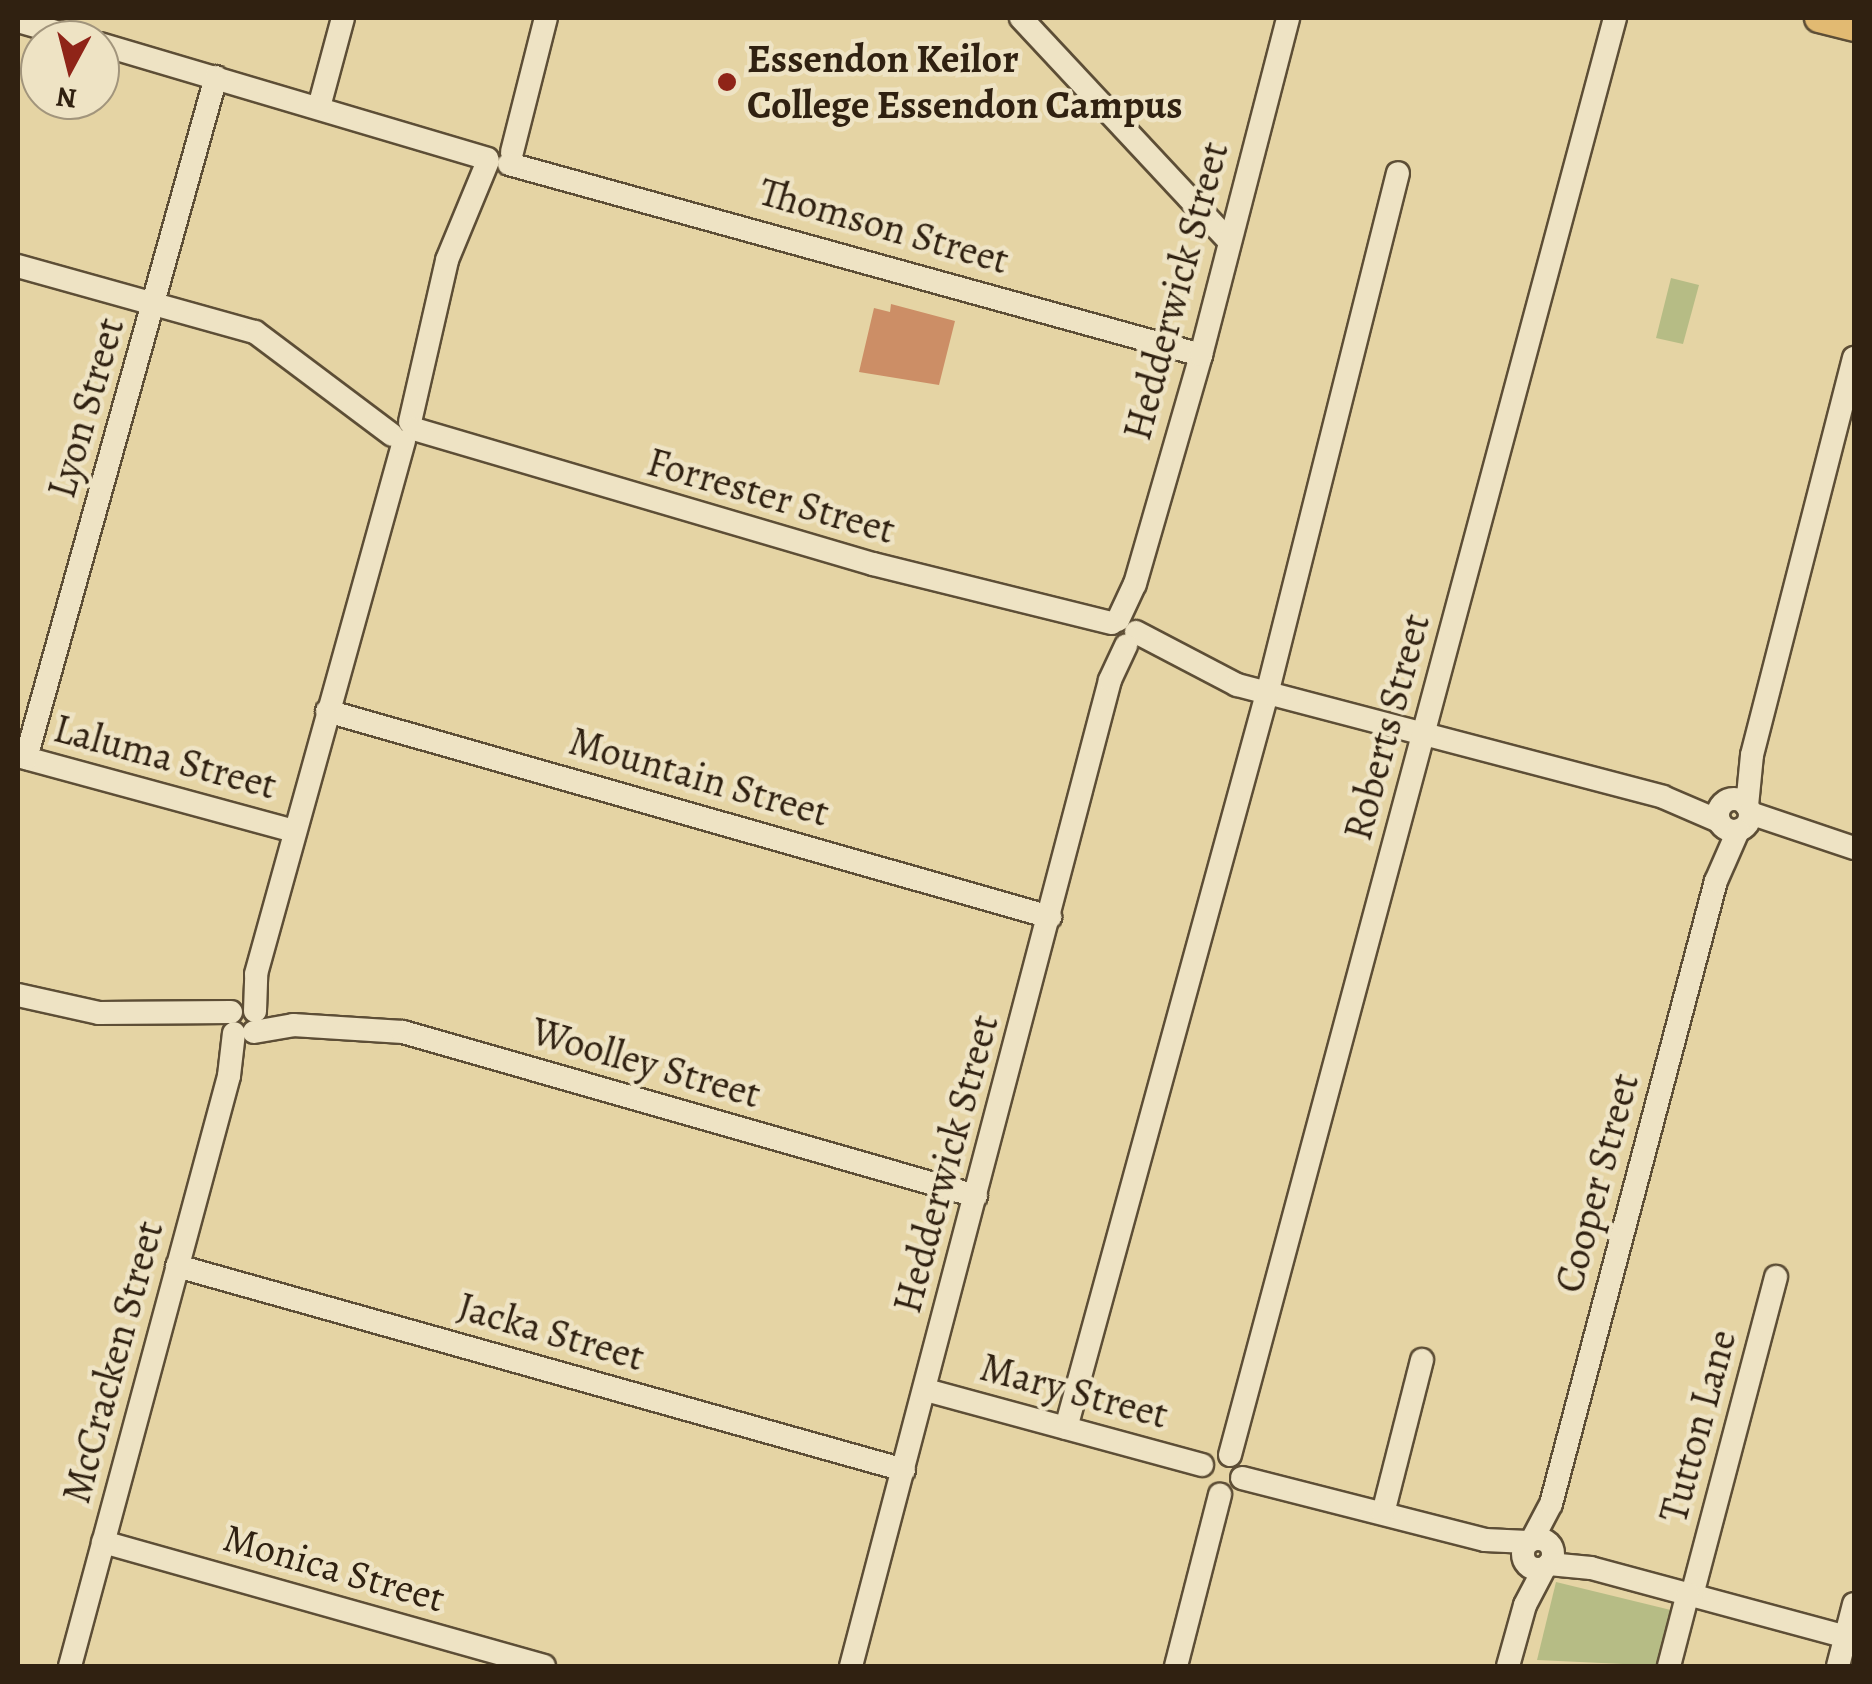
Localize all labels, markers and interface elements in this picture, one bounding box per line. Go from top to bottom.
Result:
north arrow [20,20,120,120]
place label: Essendon Keilor College Essendon Campus [747,35,1183,129]
marker: Essendon Keilor College Essendon Campus [716,71,738,93]
text: N [54,78,79,118]
street label: Hedderwick Street [1113,137,1239,445]
street label: Thomson Street [754,168,1014,284]
street label: Lyon Street [37,312,135,504]
street label: Forrester Street [642,438,900,554]
street label: Roberts Street [1334,609,1440,845]
street label: Laluma Street [48,704,282,810]
street label: Mountain Street [564,717,834,837]
street label: Woolley Street [526,1007,766,1119]
street label: Hedderwick Street [883,1010,1009,1318]
street label: Cooper Street [1545,1068,1649,1298]
street label: McCracken Street [52,1216,174,1508]
street label: Jacka Street [452,1283,650,1381]
street label: Tutton Lane [1649,1325,1747,1527]
street label: Mary Street [975,1343,1173,1439]
street label: Monica Street [218,1514,450,1622]

